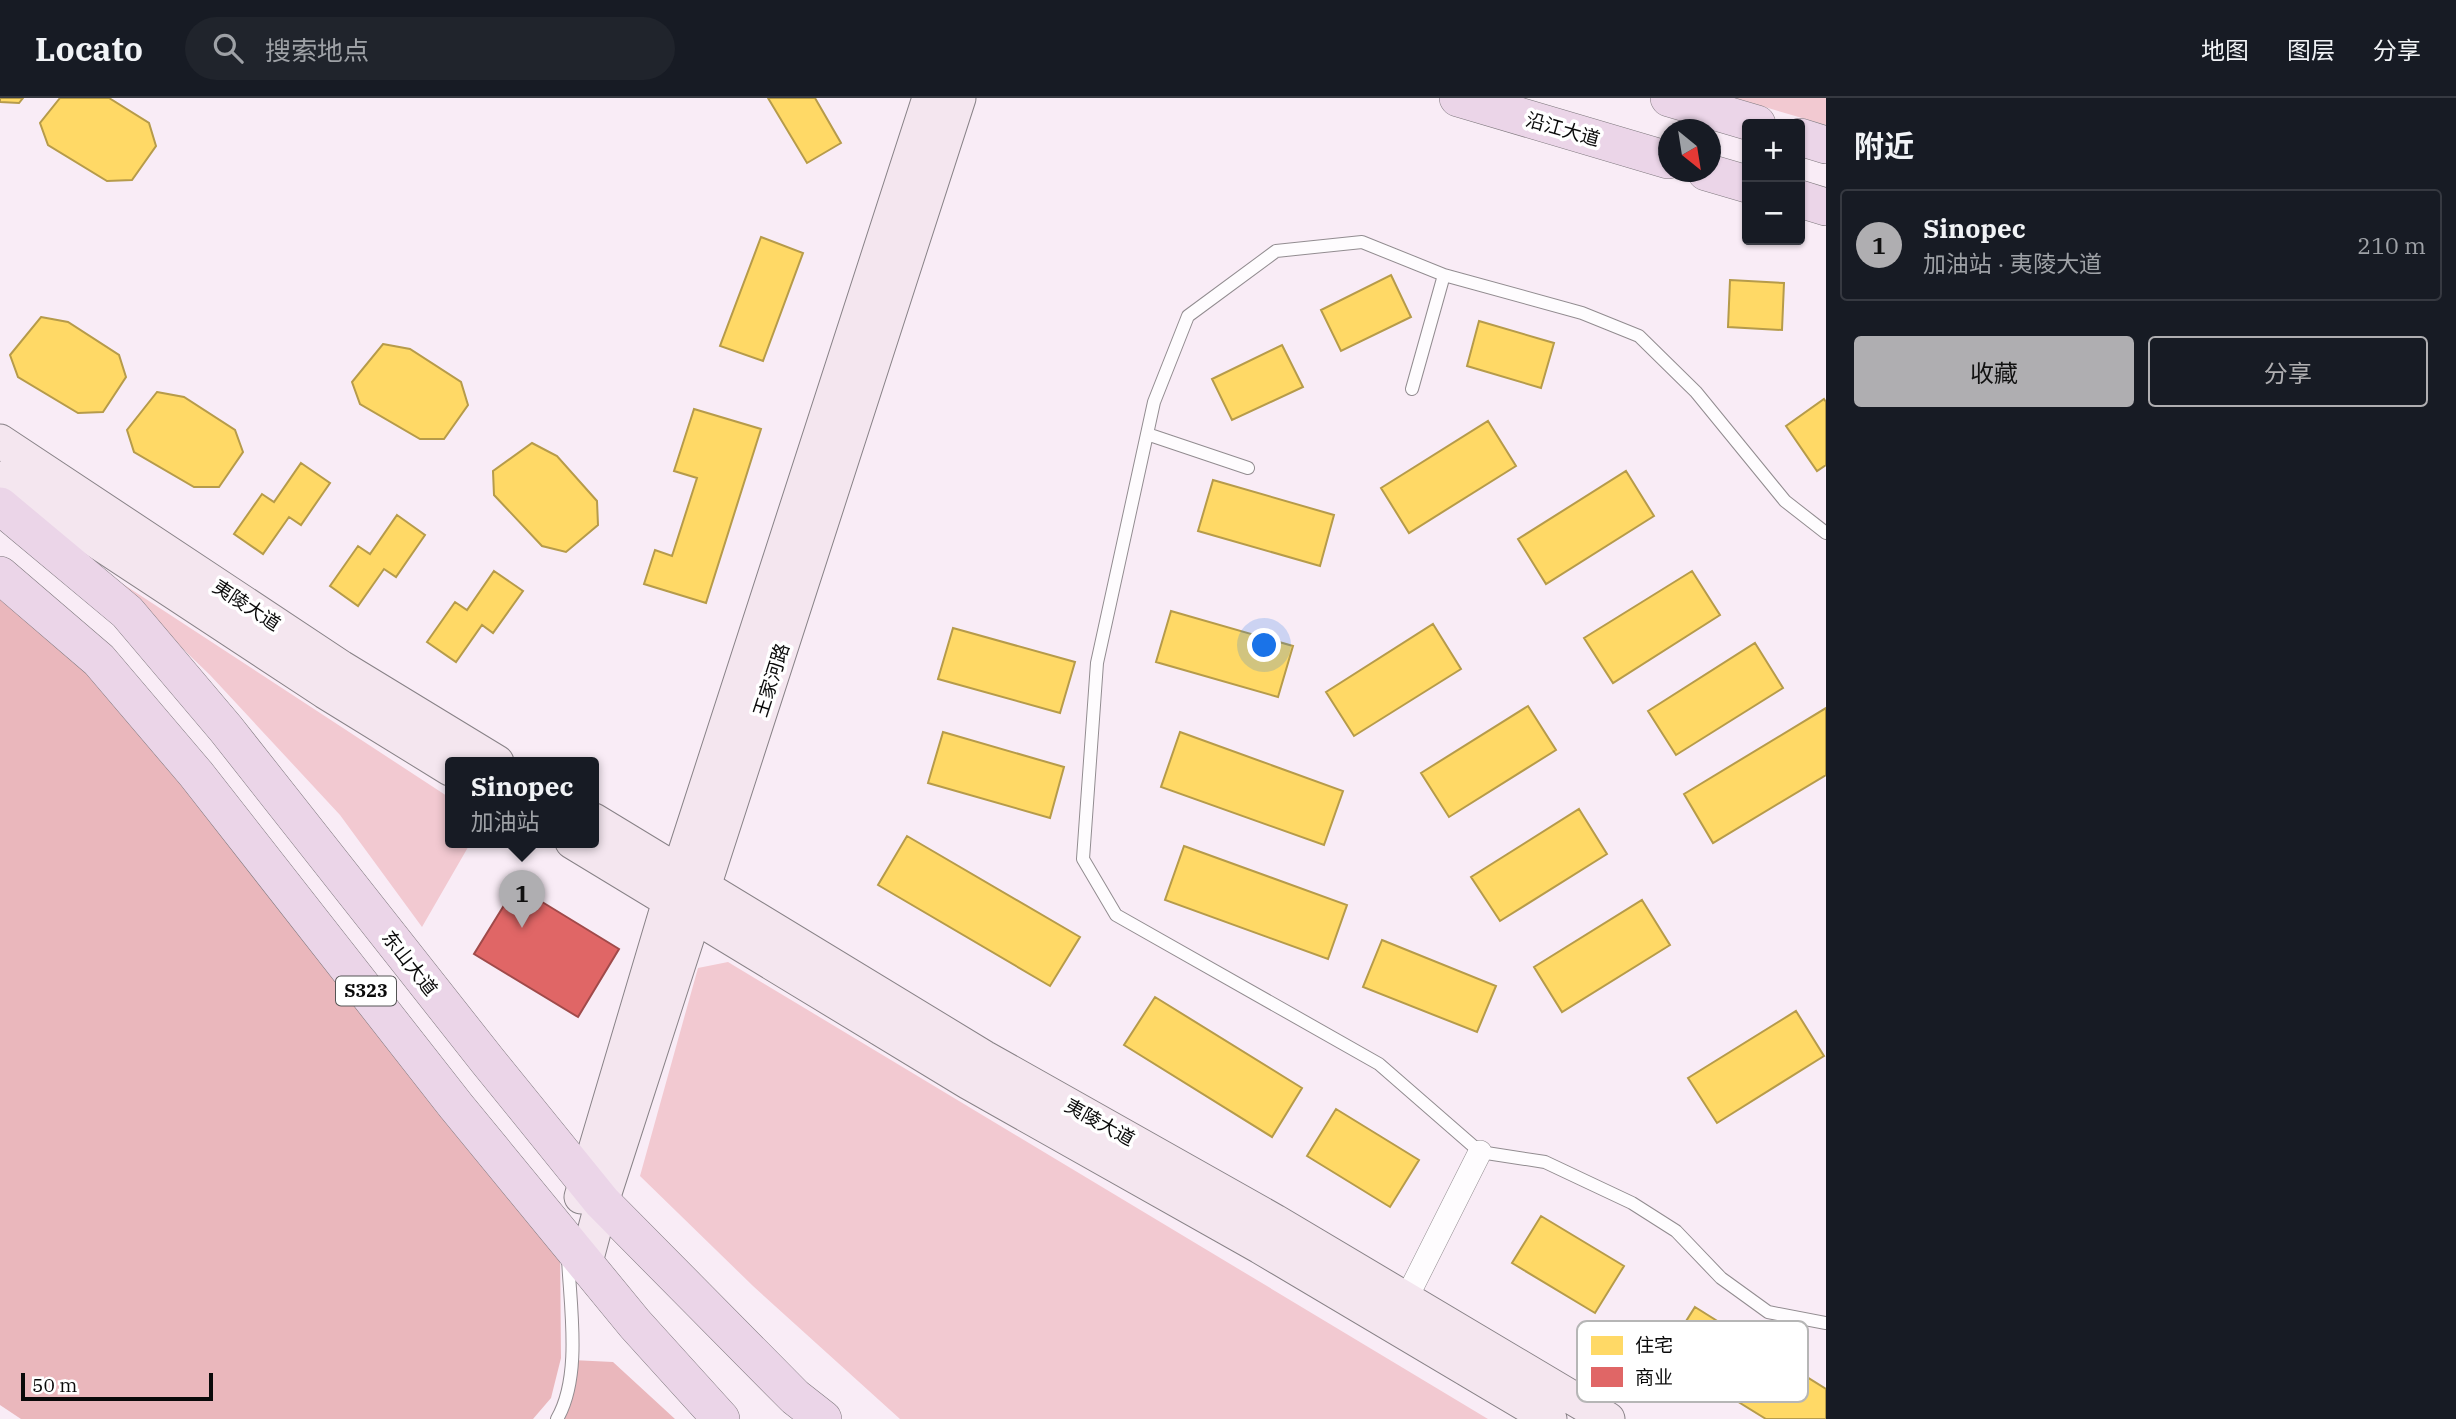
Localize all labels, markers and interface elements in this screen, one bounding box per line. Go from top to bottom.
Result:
search box [185,17,675,80]
text: Locato [35,27,143,70]
icon: search [209,29,247,67]
text: 搜索地点 [265,33,369,67]
text: 地图 [2201,34,2249,66]
text: 图层 [2287,34,2335,66]
text: 分享 [2373,34,2421,66]
street label: 沿江大道 [1523,107,1603,151]
north arrow [1658,119,1721,182]
map controls [1742,119,1805,245]
button: + [1742,119,1805,182]
text: 附近 [1854,126,1914,165]
button: − [1742,182,1805,245]
text: Sinopec [1923,211,2026,245]
text: 1 [1872,230,1886,260]
text: 210 m [2357,230,2426,260]
text: 加油站 · 夷陵大道 [1923,248,2102,278]
button: 收藏 [1854,336,2134,407]
button: 分享 [2148,336,2428,407]
street label: 夷陵大道 [209,574,285,636]
your location [1247,628,1281,662]
street label: 王家河路 [748,640,794,720]
popup [445,757,599,848]
text: Sinopec [471,769,573,803]
text: 加油站 [471,806,540,836]
pin: 1 [499,870,545,928]
street label: 东山大道 [377,926,443,1000]
road number: S323 [336,976,396,1006]
street label: 夷陵大道 [1061,1093,1139,1151]
legend [1577,1321,1808,1402]
text: 住宅 [1635,1333,1673,1357]
text: 商业 [1635,1365,1673,1389]
scale bar [21,1370,214,1402]
text: 50 m [32,1373,77,1397]

